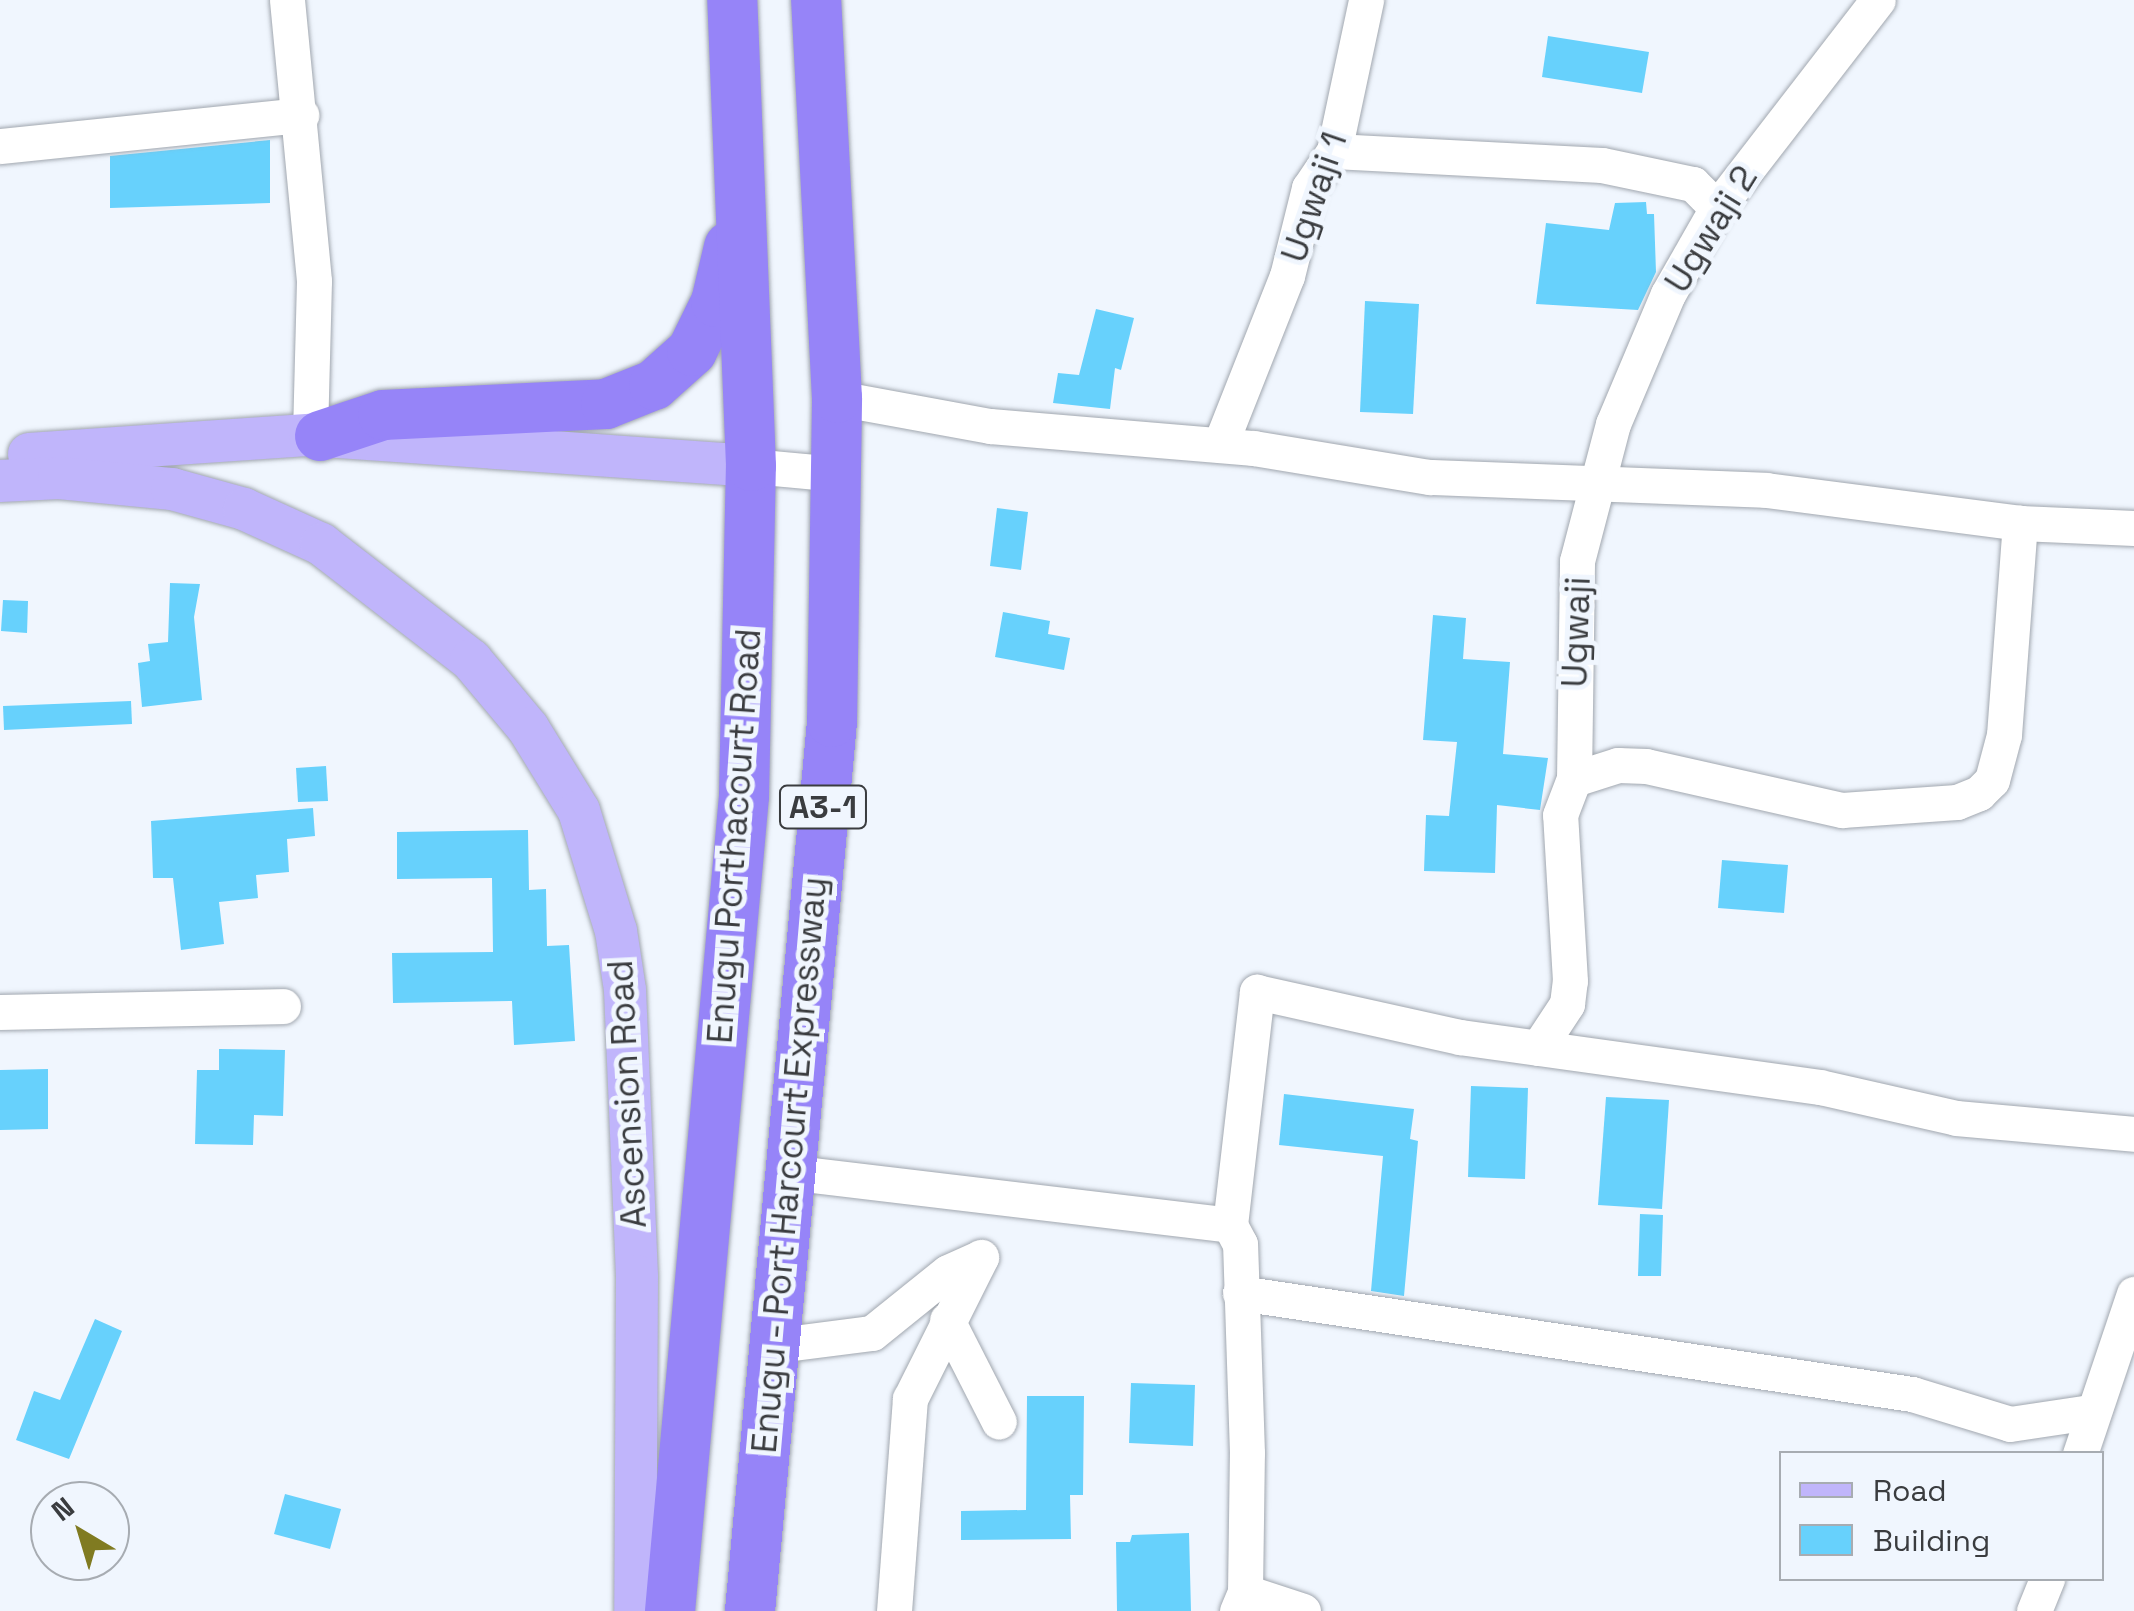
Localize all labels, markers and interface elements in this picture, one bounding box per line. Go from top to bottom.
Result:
street label: Ugwaji 1 [1272,127,1356,267]
street label: Ugwaji 2 [1656,158,1766,300]
street label: Ugwaji [1553,576,1599,688]
street label: Enugu Porthacourt Road [699,627,769,1045]
road number: A3-1 [778,780,868,834]
street label: Enugu - Port Harcourt Expressway [743,874,835,1456]
street label: Ascension Road [599,959,655,1229]
legend [1779,1451,2104,1581]
text: Road [1873,1471,1947,1510]
north arrow [30,1481,130,1581]
text: N [44,1489,81,1529]
text: Building [1873,1521,1990,1560]

